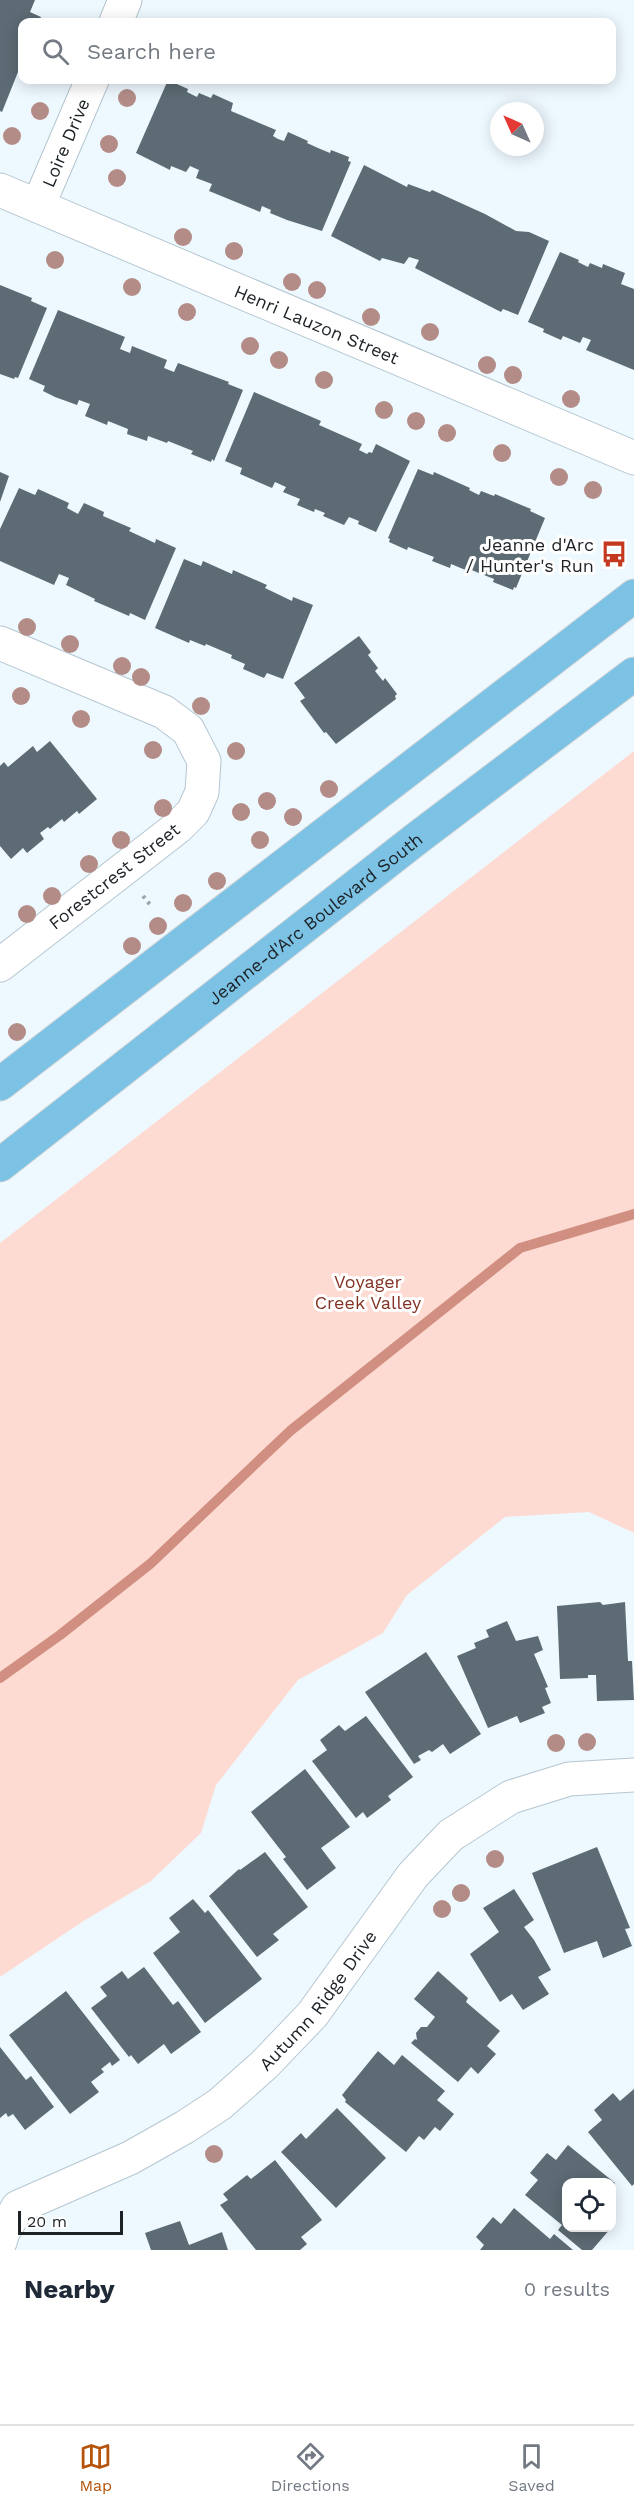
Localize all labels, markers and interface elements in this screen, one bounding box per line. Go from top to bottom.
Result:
search box [18,18,616,84]
icon: search [39,35,72,68]
text: Search here [87,39,216,64]
street label: Loire Drive [37,95,93,190]
north arrow [490,102,544,156]
street label: Henri Lauzon Street [231,280,403,368]
place label: Jeanne d'Arc / Hunter's Run [466,534,594,576]
bus stop icon: Jeanne d'Arc / Hunter's Run [599,539,629,569]
street label: Forestcrest Street [44,818,184,934]
street label: Jeanne-d'Arc Boulevard South [203,828,426,1009]
park label: Voyager Creek Valley [315,1271,422,1313]
street label: Autumn Ridge Drive [254,1926,380,2074]
map controls [562,2178,616,2232]
button: locate [562,2178,616,2232]
scale bar [18,2208,123,2236]
text: 20 m [27,2212,67,2231]
text: Nearby [24,2274,115,2304]
text: 0 results [524,2277,610,2301]
tab: Map [79,2440,112,2495]
tab: Directions [271,2440,350,2495]
tab: Saved [508,2440,555,2495]

